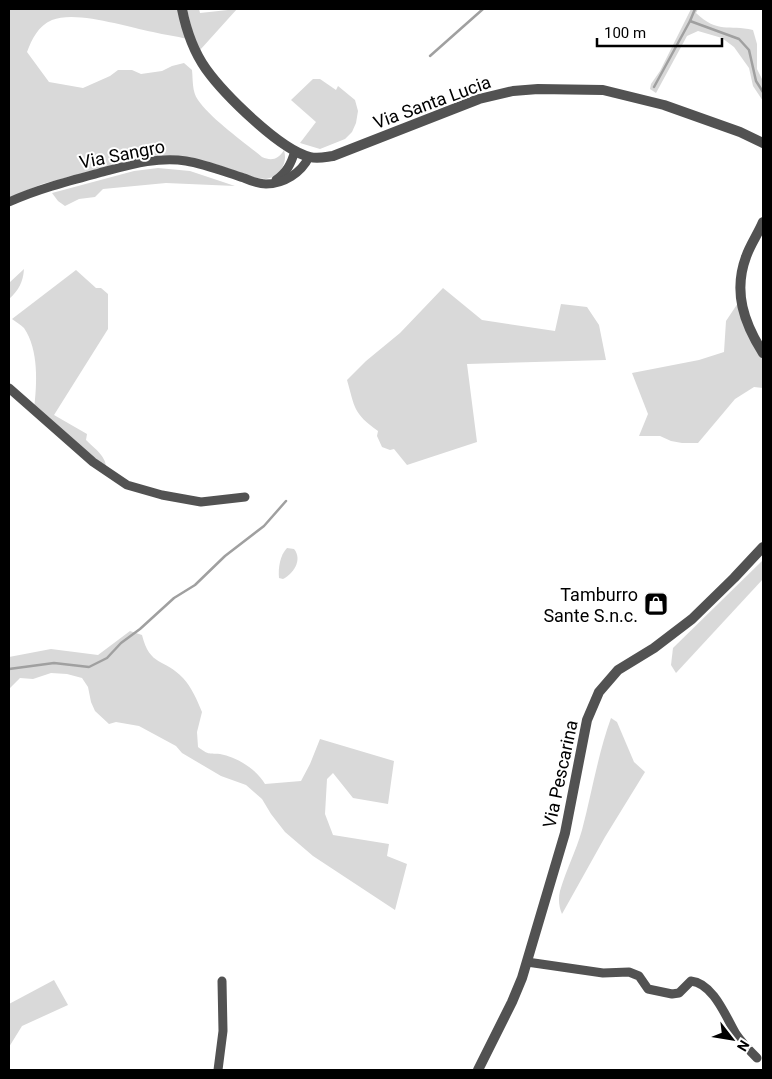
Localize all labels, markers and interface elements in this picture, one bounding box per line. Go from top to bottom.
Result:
scale bar [597,15,722,47]
text: 100 m [604,24,646,42]
street label: Via Santa Lucia [370,71,494,133]
street label: Via Sangro [77,135,167,173]
place label: Tamburro Sante S.n.c. [543,584,638,626]
shop icon: Tamburro Sante S.n.c. [643,591,669,617]
street label: Via Pescarina [538,718,582,830]
north arrow [707,1014,757,1064]
text: N [734,1037,753,1054]

